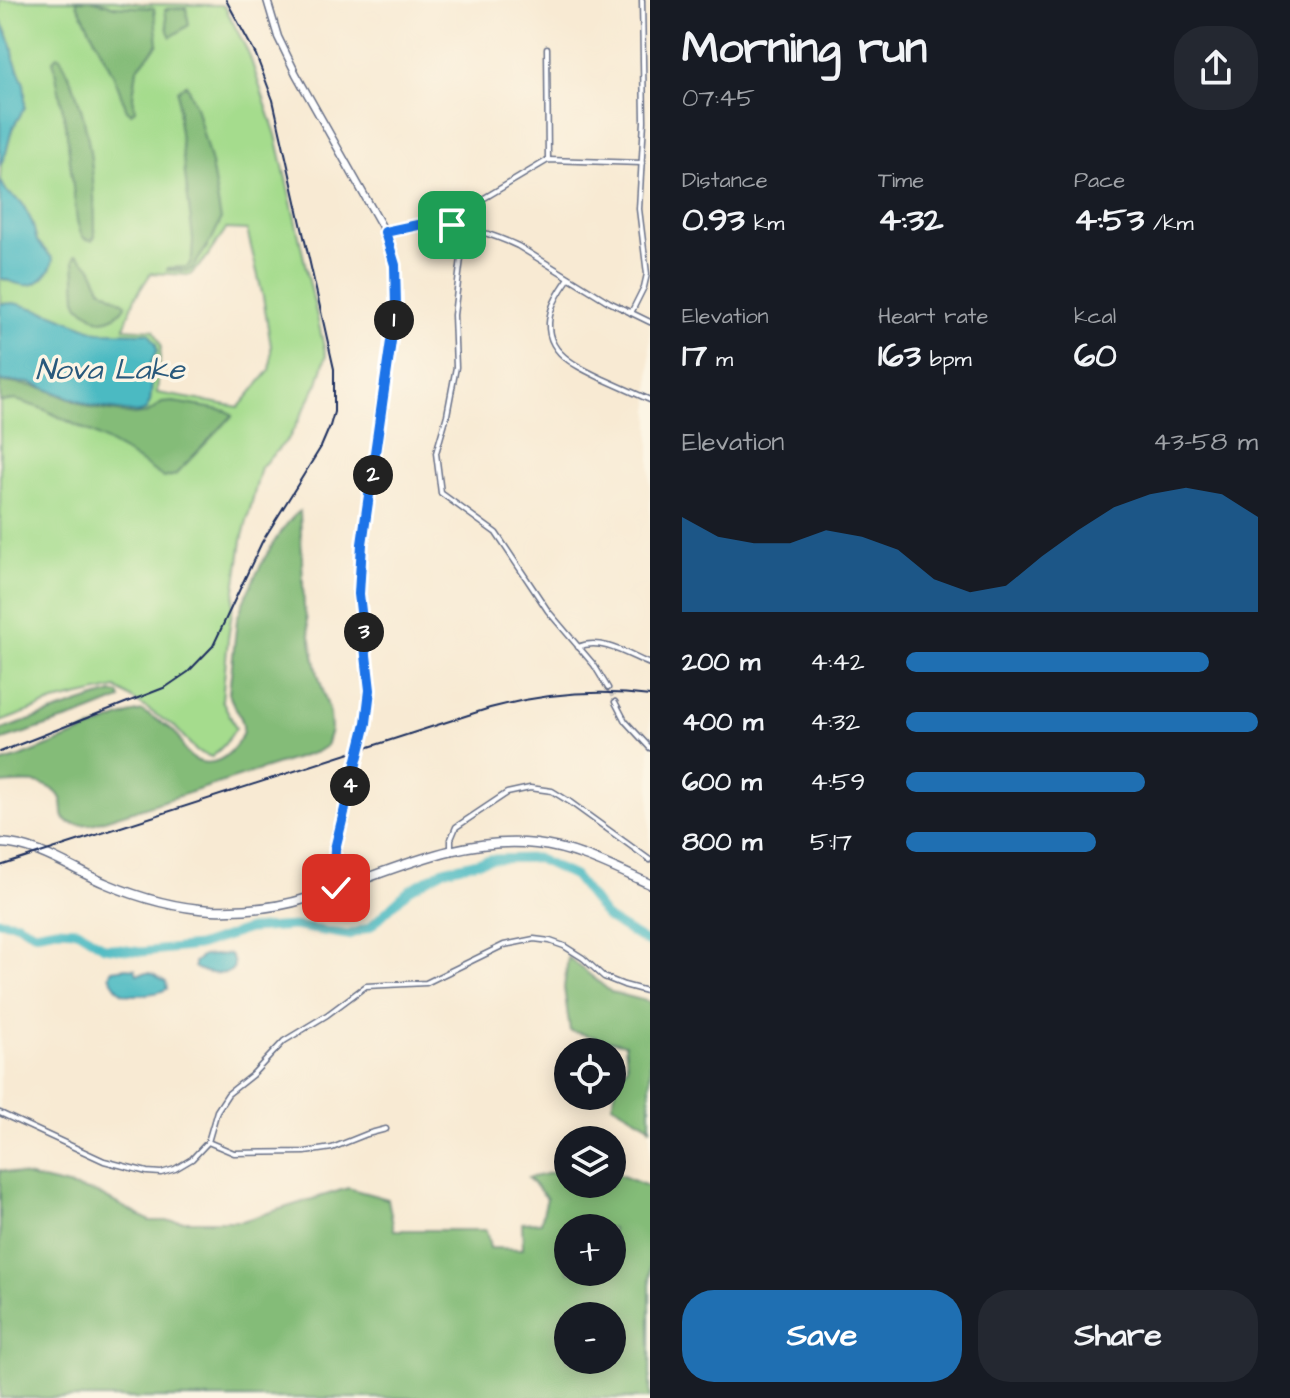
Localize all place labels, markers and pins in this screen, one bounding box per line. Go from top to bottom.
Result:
pin [418,191,486,259]
pin: 1 [374,300,414,340]
pin: 2 [353,455,393,495]
pin: 3 [344,612,384,652]
pin: 4 [330,766,370,806]
pin [302,854,370,922]

